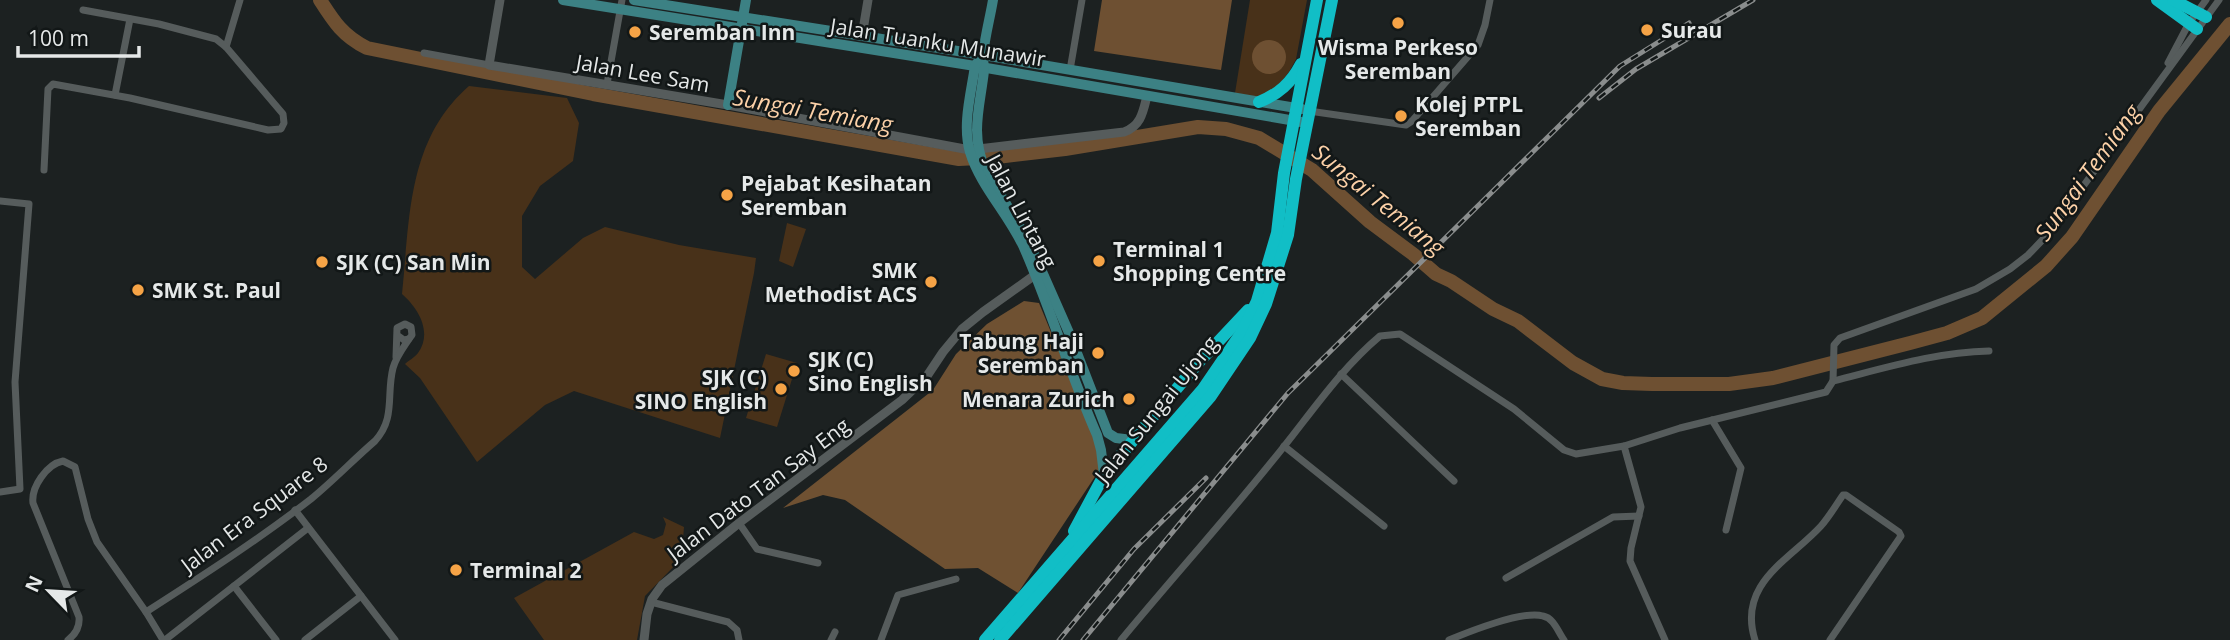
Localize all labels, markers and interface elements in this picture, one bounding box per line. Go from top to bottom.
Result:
street label: Jalan Tuanku Munawir [826,11,1048,73]
scale bar [18,14,138,58]
marker: Wisma Perkeso Seremban [1390,15,1406,31]
place label: Surau [1661,16,1722,44]
place label: Seremban Inn [649,18,795,46]
marker: Surau [1639,22,1655,38]
text: 100 m [28,24,89,52]
marker: Seremban Inn [627,24,643,40]
place label: Wisma Perkeso Seremban [1318,33,1478,85]
street label: Jalan Lee Sam [572,47,712,99]
water label: Sungai Temiang [731,80,896,140]
place label: Kolej PTPL Seremban [1415,90,1523,142]
water label: Sungai Temiang [2027,96,2148,247]
marker: Kolej PTPL Seremban [1393,108,1409,124]
water label: Sungai Temiang [1306,136,1453,263]
street label: Jalan Lintang [979,147,1064,273]
place label: Pejabat Kesihatan Seremban [741,169,932,221]
marker: Pejabat Kesihatan Seremban [719,187,735,203]
place label: Terminal 1 Shopping Centre [1113,235,1286,287]
place label: SJK (C) San Min [336,248,491,276]
marker: Terminal 1 Shopping Centre [1091,253,1107,269]
marker: SJK (C) San Min [314,254,330,270]
place label: SMK Methodist ACS [765,256,917,308]
marker: SMK Methodist ACS [923,274,939,290]
place label: SMK St. Paul [152,276,281,304]
marker: SMK St. Paul [130,282,146,298]
place label: Tabung Haji Seremban [959,327,1084,379]
street label: Jalan Sungai Ujong [1087,330,1224,490]
place label: SJK (C) Sino English [808,345,933,397]
marker: Tabung Haji Seremban [1090,345,1106,361]
place label: SJK (C) SINO English [635,363,767,415]
marker: SJK (C) Sino English [786,363,802,379]
marker: SJK (C) SINO English [773,381,789,397]
place label: Menara Zurich [962,385,1115,413]
marker: Menara Zurich [1121,391,1137,407]
street label: Jalan Dato Tan Say Eng [659,411,855,568]
street label: Jalan Era Square 8 [173,450,333,580]
north arrow [14,556,84,626]
place label: Terminal 2 [470,556,582,584]
marker: Terminal 2 [448,562,464,578]
text: N [19,571,49,596]

